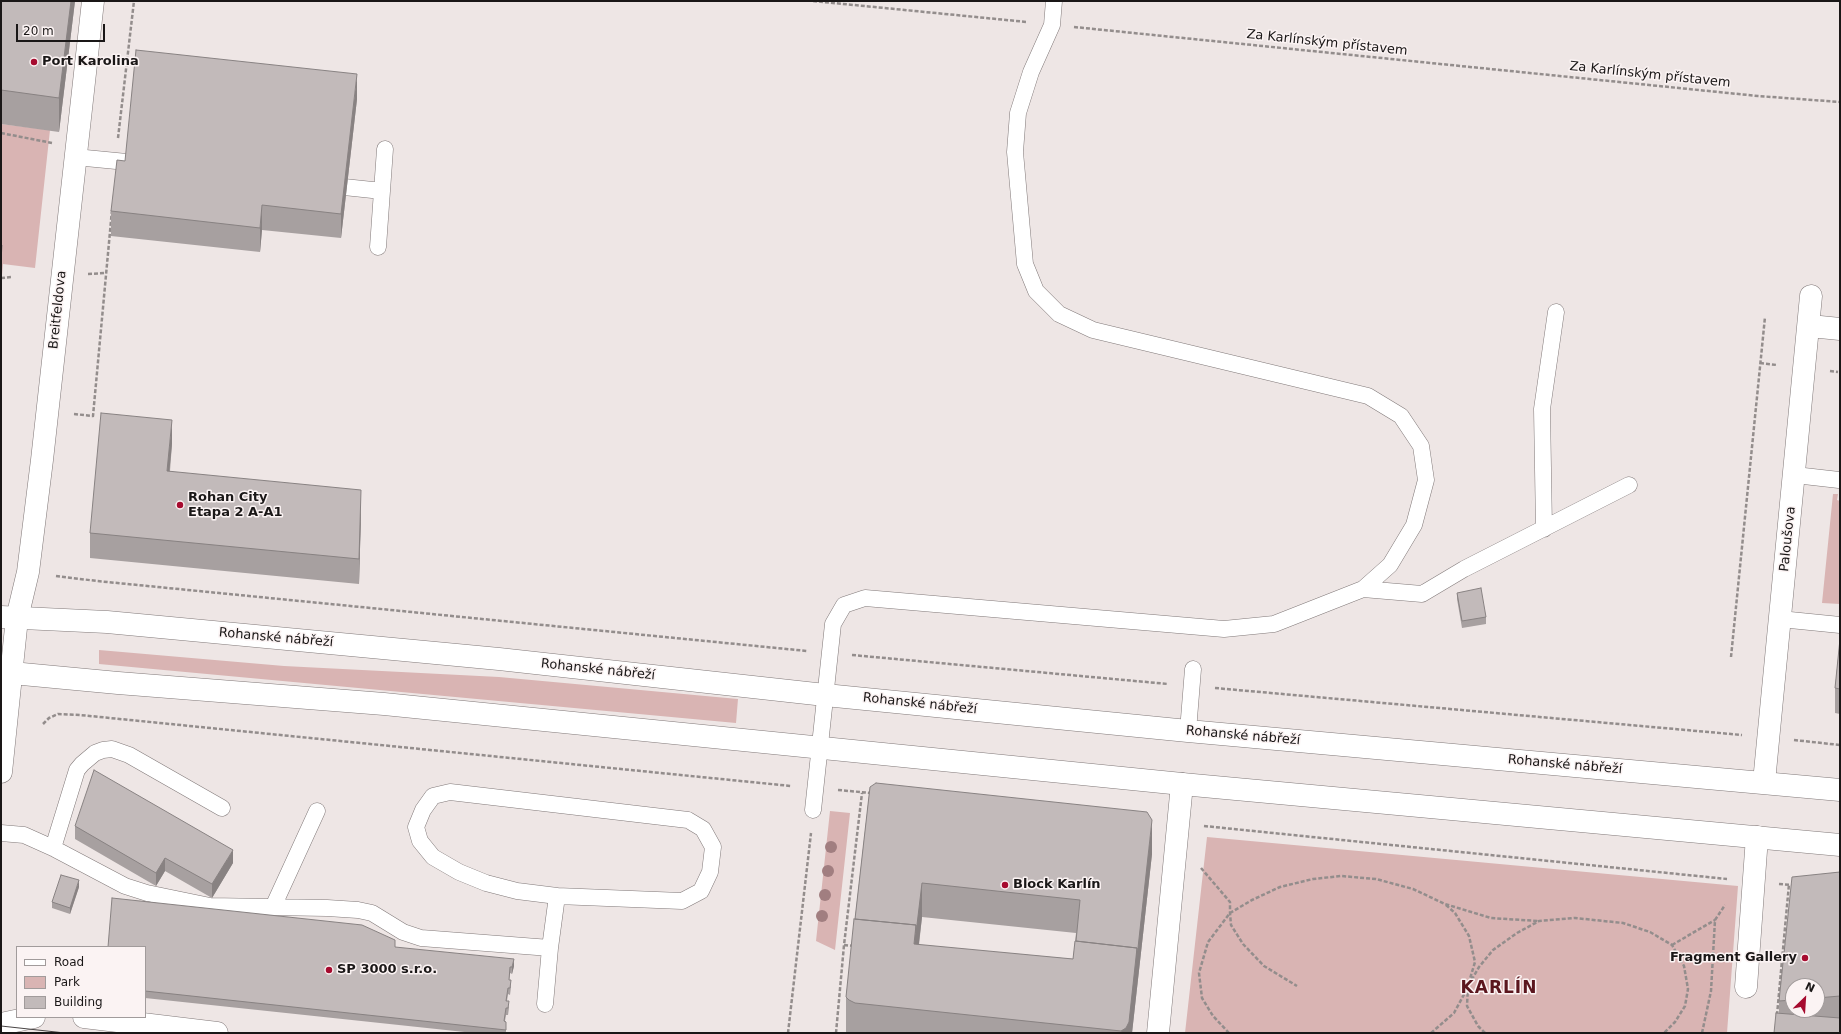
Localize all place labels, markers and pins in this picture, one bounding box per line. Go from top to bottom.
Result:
place label: Port Karolina [42,54,139,70]
marker: Port Karolina [29,57,39,67]
place label: Rohan City Etapa 2 A-A1 [188,490,283,521]
marker: Rohan City Etapa 2 A-A1 [175,500,185,510]
place label: Block Karlín [1013,877,1101,893]
marker: Block Karlín [1000,880,1010,890]
place label: Fragment Gallery [1670,950,1797,966]
marker: Fragment Gallery [1800,953,1810,963]
place label: SP 3000 s.r.o. [337,962,437,978]
marker: SP 3000 s.r.o. [324,965,334,975]

